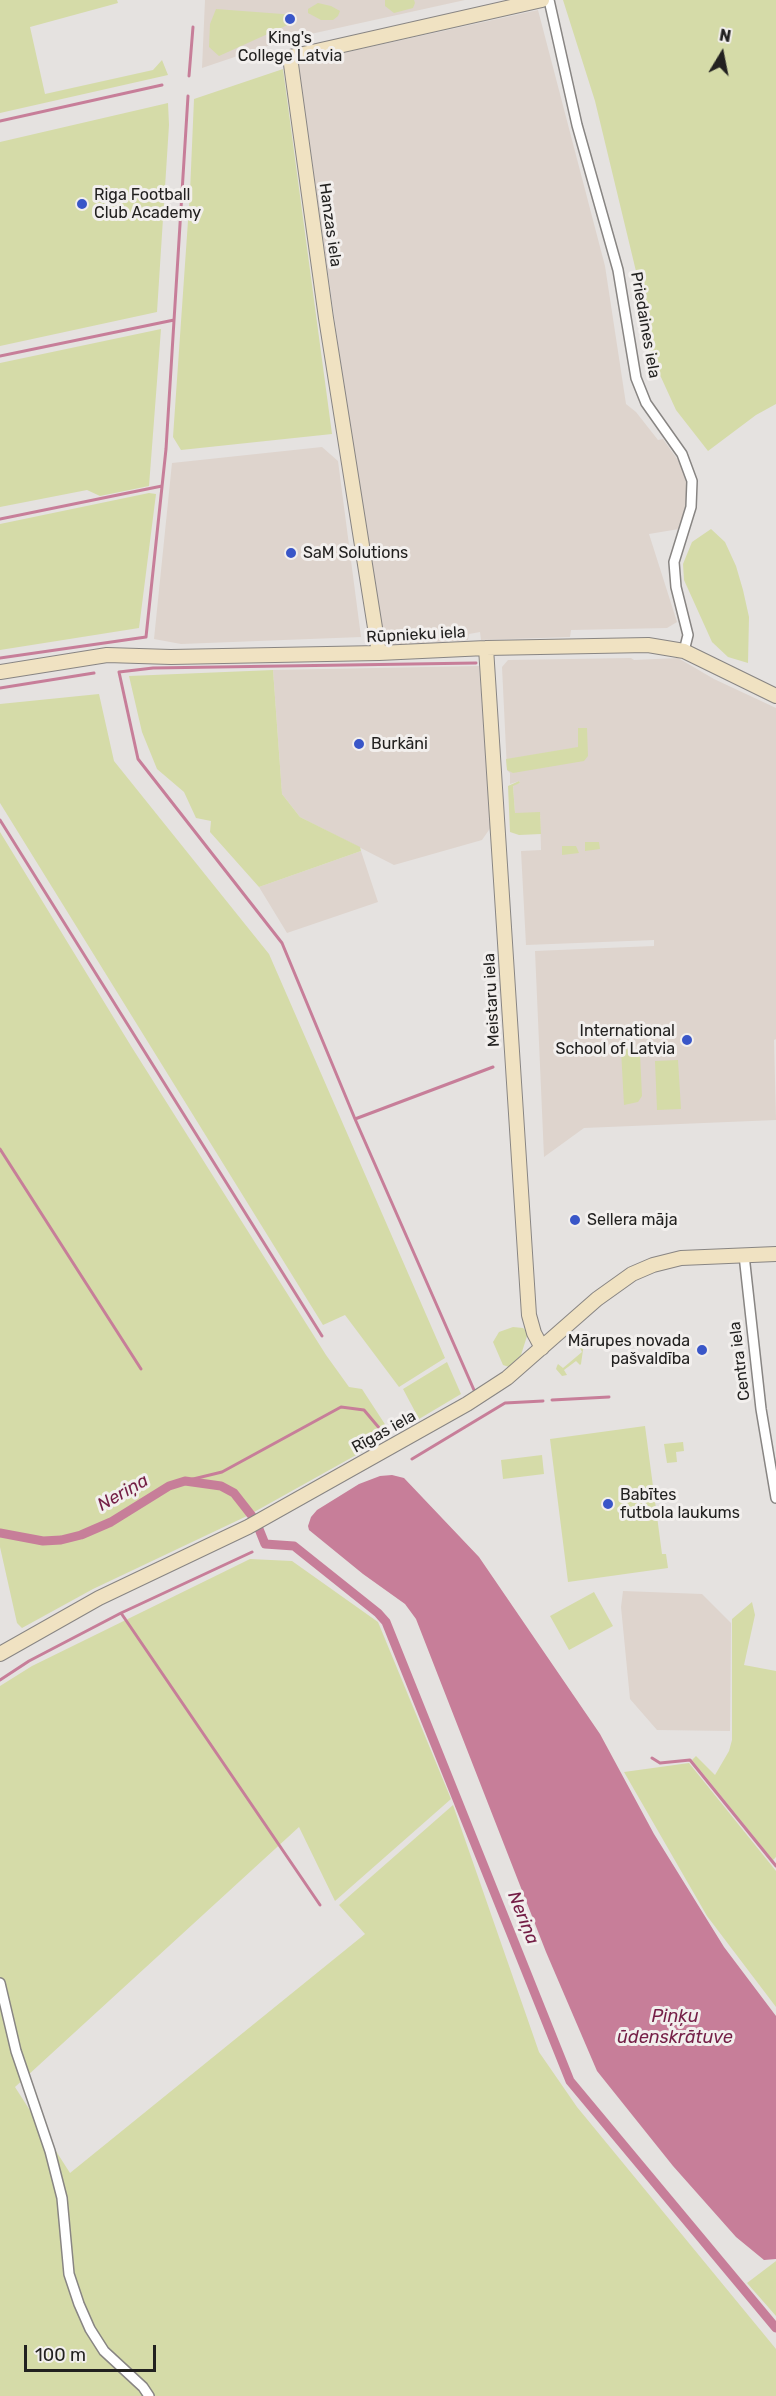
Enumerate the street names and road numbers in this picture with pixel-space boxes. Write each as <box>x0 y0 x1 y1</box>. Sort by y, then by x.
street label: Hanzas iela <box>315 182 345 268</box>
street label: Priedaines iela <box>626 270 664 380</box>
street label: Rūpnieku iela <box>366 623 466 647</box>
street label: Meistaru iela <box>480 953 504 1047</box>
street label: Centra iela <box>726 1320 754 1402</box>
street label: Rīgas iela <box>349 1407 419 1457</box>

